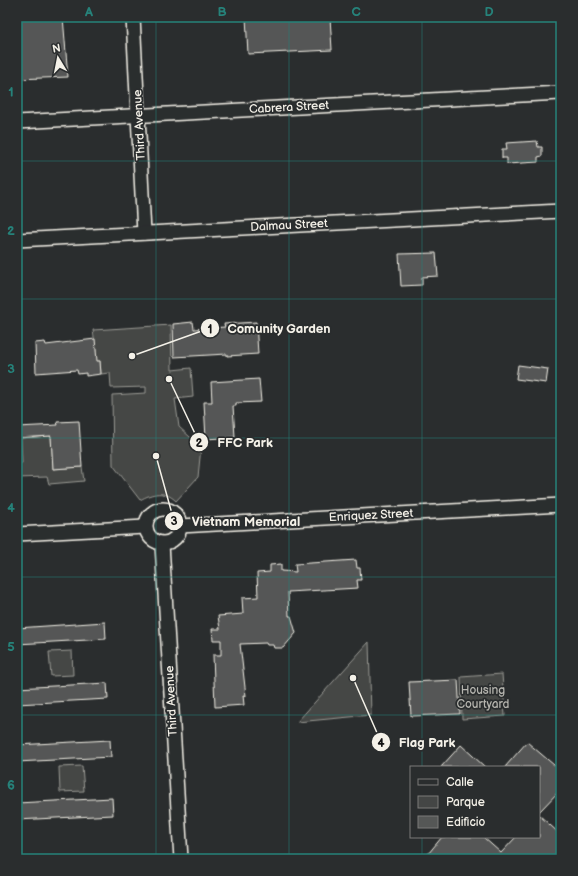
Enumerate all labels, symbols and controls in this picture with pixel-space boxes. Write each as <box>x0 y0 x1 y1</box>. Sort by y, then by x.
text: A <box>84 4 93 20</box>
text: B <box>217 4 227 20</box>
text: C <box>351 4 361 20</box>
text: D <box>484 4 494 20</box>
north arrow <box>38 38 78 78</box>
text: N <box>51 42 62 56</box>
text: 1 <box>8 84 14 100</box>
street label: Third Avenue <box>130 89 149 161</box>
street label: Cabrera Street <box>249 98 330 117</box>
street label: Dalmau Street <box>250 216 328 235</box>
text: 2 <box>7 223 15 239</box>
callout: Comunity Garden <box>200 316 339 341</box>
text: Comunity Garden <box>227 321 331 337</box>
text: 1 <box>207 322 213 337</box>
text: 3 <box>7 361 15 377</box>
callout: FFC Park <box>189 430 281 455</box>
text: FFC Park <box>217 435 273 451</box>
text: 2 <box>195 436 203 451</box>
text: 4 <box>7 500 15 516</box>
street label: Enriquez Street <box>329 506 414 525</box>
callout: Vietnam Memorial <box>164 509 308 534</box>
text: 3 <box>170 514 178 529</box>
text: Vietnam Memorial <box>192 514 300 530</box>
text: 5 <box>7 639 15 655</box>
street label: Third Avenue <box>162 665 181 737</box>
park label: Housing Courtyard <box>457 683 510 712</box>
callout: Flag Park <box>371 730 463 755</box>
text: Flag Park <box>399 735 455 751</box>
text: 4 <box>377 736 385 751</box>
legend <box>410 766 540 838</box>
text: Calle <box>446 775 474 790</box>
text: 6 <box>7 777 15 793</box>
text: Parque <box>446 795 485 810</box>
text: Edificio <box>446 815 486 830</box>

